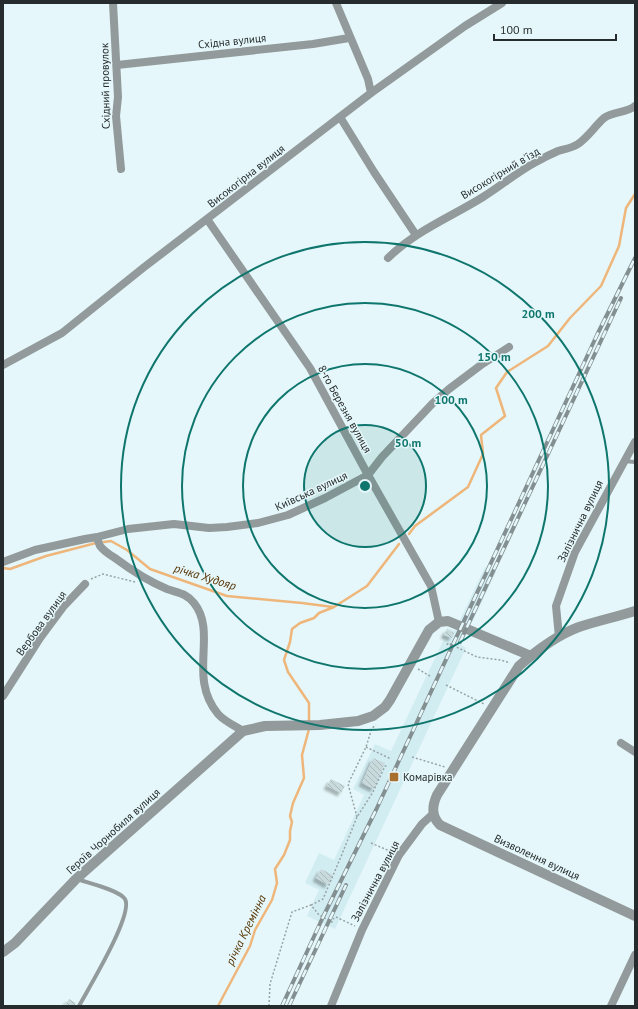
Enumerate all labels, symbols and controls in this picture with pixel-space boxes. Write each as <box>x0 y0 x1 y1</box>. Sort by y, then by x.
scale bar <box>494 16 616 42</box>
text: 100 m <box>500 22 533 37</box>
street label: Східна вулиця <box>197 30 267 52</box>
street label: Східний провулок <box>97 42 113 129</box>
street label: Високогірна вулиця <box>204 141 288 211</box>
street label: Високогірний в'їзд <box>458 144 542 202</box>
text: 200 m <box>521 306 555 321</box>
text: 150 m <box>477 349 511 364</box>
street label: 8-го Березня вулиця <box>315 363 375 455</box>
text: 100 m <box>434 392 468 407</box>
text: 50 m <box>395 435 421 450</box>
street label: Київська вулиця <box>273 468 349 514</box>
street label: Залізнична вулиця <box>554 478 606 564</box>
centre of rings <box>358 479 372 493</box>
water label: річка Худояр <box>171 560 238 593</box>
street label: Вербова вулиця <box>13 588 69 658</box>
place label: Комарівка <box>403 770 453 784</box>
marker: Комарівка <box>388 771 400 783</box>
street label: Героїв Чорнобиля вулиця <box>63 785 163 877</box>
street label: Визволення вулиця <box>492 831 582 883</box>
street label: Залізнична вулиця <box>348 838 402 924</box>
water label: річка Кремінна <box>222 892 269 968</box>

